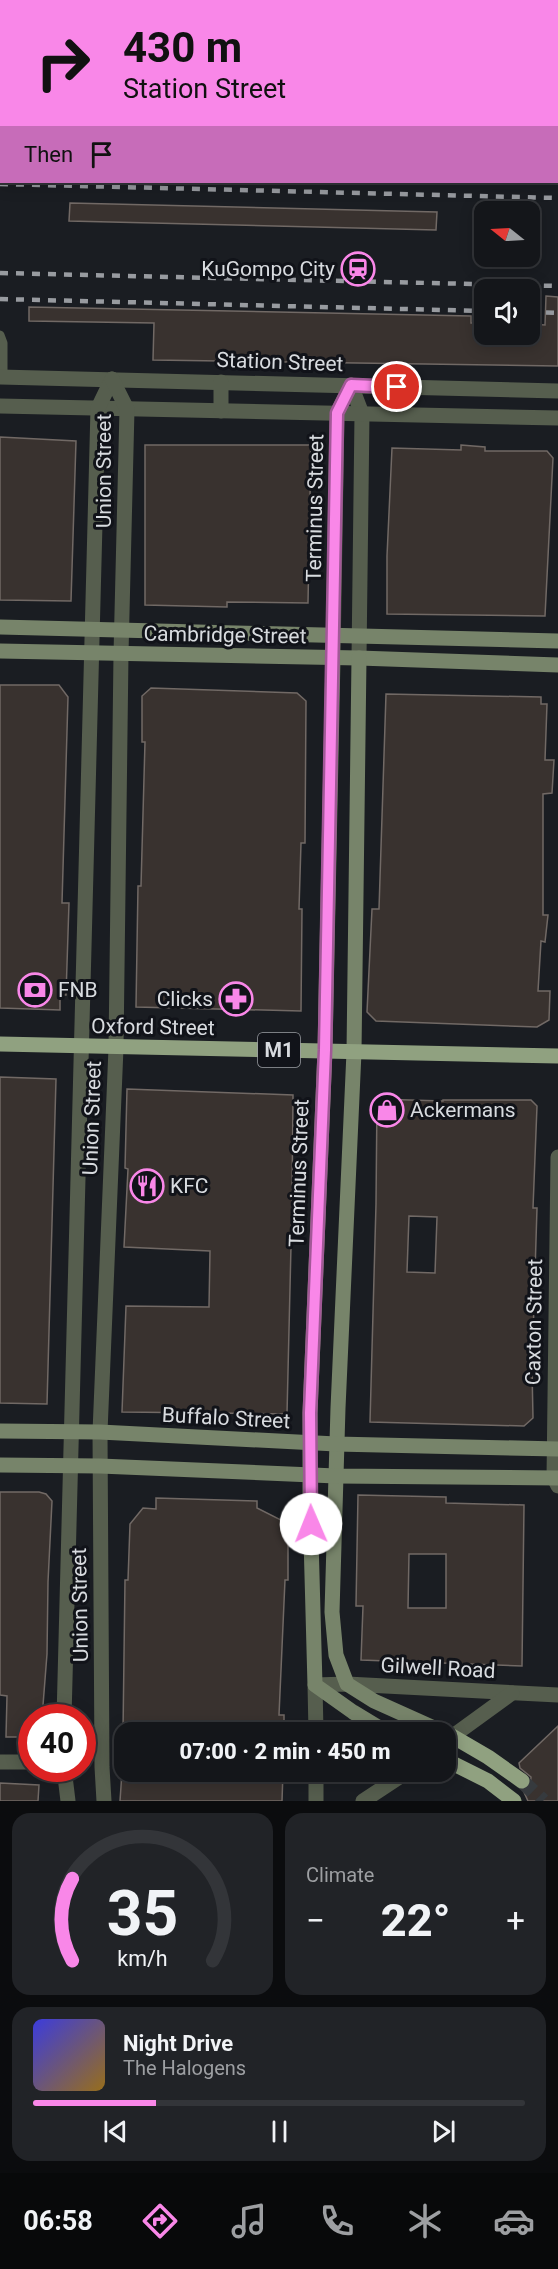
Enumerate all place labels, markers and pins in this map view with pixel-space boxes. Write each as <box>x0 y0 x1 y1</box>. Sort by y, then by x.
station icon: KuGompo City <box>340 251 376 287</box>
place label: KuGompo City <box>201 257 335 281</box>
pin <box>371 361 422 412</box>
bank icon: FNB <box>17 972 53 1008</box>
place label: FNB <box>58 978 98 1002</box>
pharmacy icon: Clicks <box>218 981 254 1017</box>
place label: Clicks <box>157 987 213 1011</box>
shop icon: Ackermans <box>369 1092 405 1128</box>
place label: Ackermans <box>410 1098 516 1122</box>
restaurant icon: KFC <box>129 1168 165 1204</box>
place label: KFC <box>170 1174 208 1198</box>

